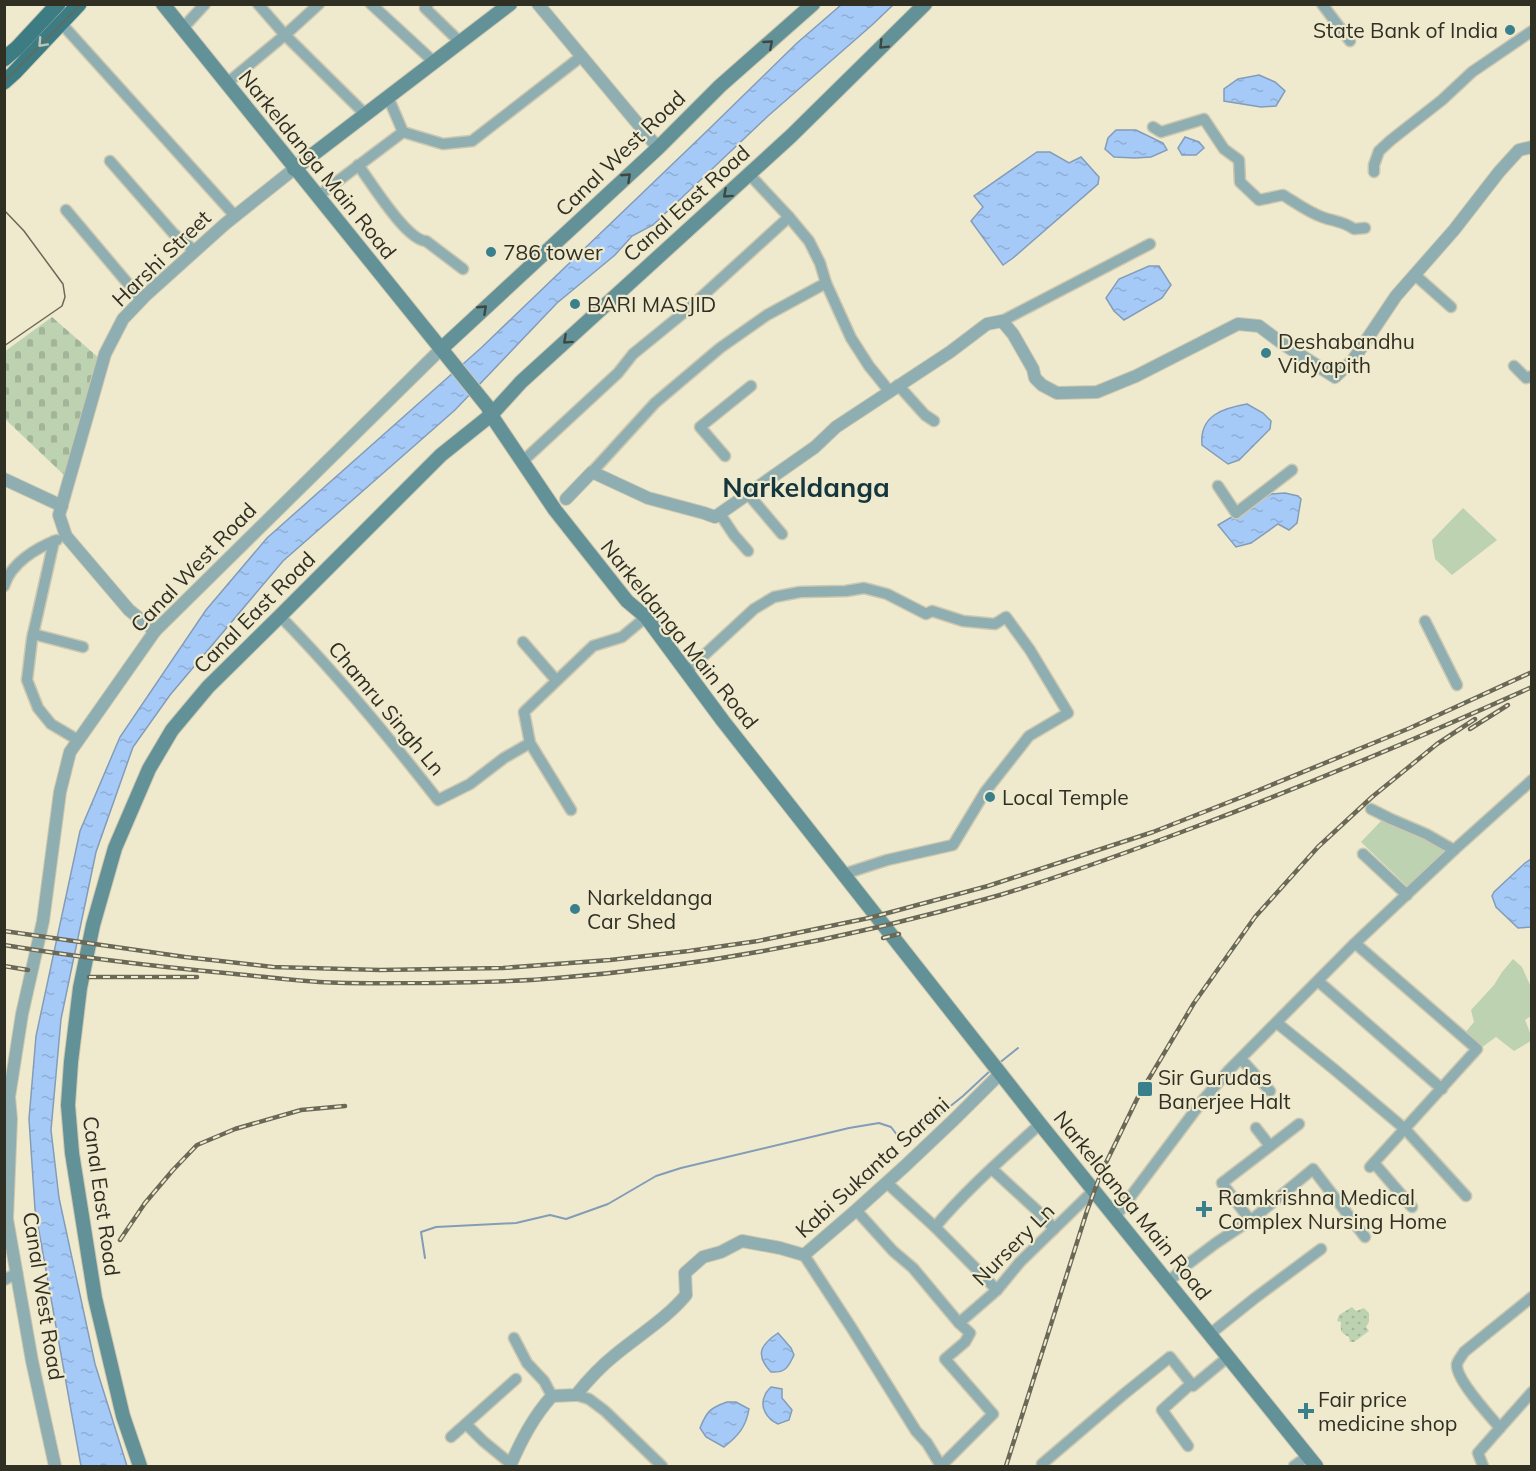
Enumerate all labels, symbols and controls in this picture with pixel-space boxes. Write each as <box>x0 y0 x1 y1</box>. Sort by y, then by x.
place label: State Bank of India <box>1313 17 1498 43</box>
marker: State Bank of India <box>1503 23 1517 37</box>
one-way arrow <box>38 37 49 47</box>
one-way arrow <box>879 38 890 49</box>
one-way arrow <box>762 40 773 51</box>
street label: Narkeldanga Main Road <box>234 64 402 264</box>
street label: Canal West Road <box>550 85 690 221</box>
street label: Canal East Road <box>617 139 755 267</box>
one-way arrow <box>620 173 630 184</box>
one-way arrow <box>723 187 733 198</box>
street label: Harshi Street <box>106 204 216 312</box>
place label: 786 tower <box>503 239 603 265</box>
marker: 786 tower <box>484 245 498 259</box>
place label: BARI MASJID <box>587 291 716 317</box>
marker: BARI MASJID <box>568 297 582 311</box>
one-way arrow <box>476 306 487 317</box>
place label: Deshabandhu Vidyapith <box>1278 328 1415 378</box>
one-way arrow <box>563 333 574 344</box>
marker: Deshabandhu Vidyapith <box>1259 346 1273 360</box>
district label: Narkeldanga <box>722 470 890 504</box>
street label: Canal West Road <box>125 497 261 637</box>
street label: Narkeldanga Main Road <box>596 534 764 734</box>
street label: Canal East Road <box>188 546 320 678</box>
street label: Chamru Singh Ln <box>323 635 451 781</box>
place label: Local Temple <box>1002 784 1129 810</box>
marker: Local Temple <box>983 790 997 804</box>
place label: Narkeldanga Car Shed <box>587 884 713 934</box>
marker: Narkeldanga Car Shed <box>568 902 582 916</box>
place label: Sir Gurudas Banerjee Halt <box>1158 1064 1291 1114</box>
marker: Sir Gurudas Banerjee Halt <box>1136 1080 1154 1098</box>
street label: Kabi Sukanta Sarani <box>790 1091 954 1243</box>
street label: Narkeldanga Main Road <box>1049 1105 1217 1305</box>
street label: Canal East Road <box>78 1114 126 1278</box>
place label: Ramkrishna Medical Complex Nursing Home <box>1218 1184 1447 1234</box>
street label: Nursery Ln <box>966 1197 1060 1291</box>
marker: Ramkrishna Medical Complex Nursing Home <box>1195 1200 1213 1218</box>
street label: Canal West Road <box>18 1210 70 1382</box>
place label: Fair price medicine shop <box>1318 1386 1457 1436</box>
marker: Fair price medicine shop <box>1299 1404 1313 1418</box>

